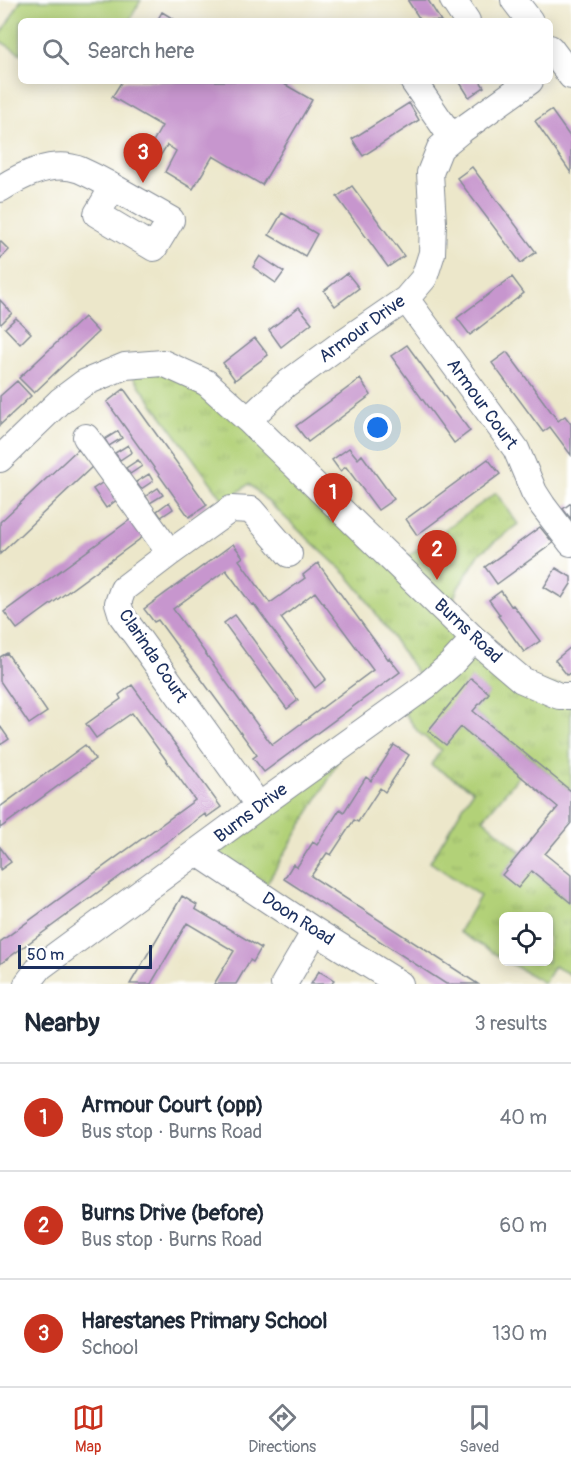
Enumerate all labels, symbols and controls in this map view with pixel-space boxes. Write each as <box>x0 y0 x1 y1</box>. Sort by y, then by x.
search box <box>18 18 553 84</box>
icon: search <box>39 35 72 68</box>
text: Search here <box>87 37 194 65</box>
pin: 3 <box>124 134 162 183</box>
street label: Armour Drive <box>314 290 410 368</box>
street label: Armour Court <box>441 354 523 455</box>
your location <box>363 413 392 442</box>
pin: 1 <box>314 474 352 523</box>
pin: 2 <box>418 530 456 580</box>
street label: Burns Road <box>429 594 507 668</box>
street label: Clarinda Court <box>113 605 193 708</box>
street label: Burns Drive <box>210 778 292 848</box>
street label: Doon Road <box>257 887 339 951</box>
map controls <box>499 912 553 966</box>
button: locate <box>499 912 553 966</box>
scale bar <box>18 942 152 970</box>
text: 50 m <box>27 945 64 965</box>
text: Nearby <box>24 1007 100 1039</box>
text: 3 results <box>475 1011 547 1036</box>
text: Armour Court (opp) <box>81 1091 264 1119</box>
text: 1 <box>40 1105 47 1130</box>
text: 40 m <box>500 1105 547 1130</box>
text: Bus stop · Burns Road <box>81 1119 262 1144</box>
text: Burns Drive (before) <box>81 1199 265 1227</box>
text: 2 <box>38 1213 49 1238</box>
text: 60 m <box>500 1213 547 1238</box>
text: Bus stop · Burns Road <box>81 1227 262 1252</box>
text: Harestanes Primary School <box>81 1307 328 1335</box>
text: 3 <box>38 1321 49 1346</box>
text: 130 m <box>492 1321 547 1346</box>
text: School <box>81 1335 138 1360</box>
tab: Map <box>72 1401 105 1457</box>
tab: Directions <box>248 1401 316 1457</box>
tab: Saved <box>460 1401 499 1457</box>

